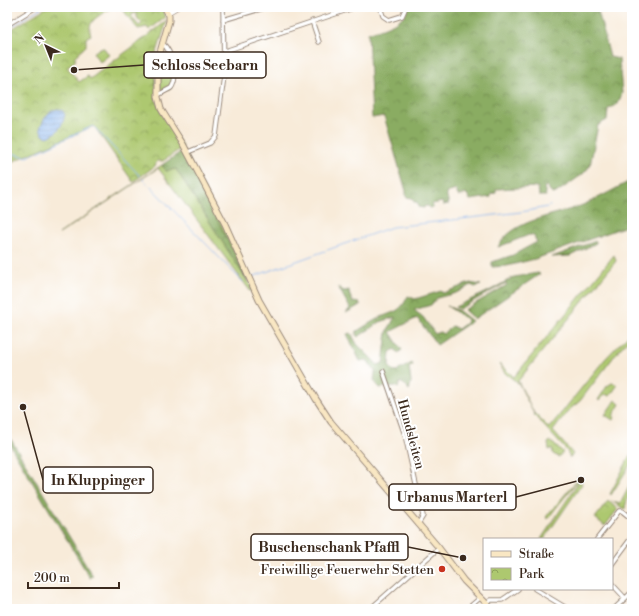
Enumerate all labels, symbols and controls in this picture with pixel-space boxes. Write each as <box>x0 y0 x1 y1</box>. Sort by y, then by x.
north arrow <box>26 26 66 66</box>
text: N <box>32 31 48 48</box>
callout: Schloss Seebarn <box>144 52 266 78</box>
text: Schloss Seebarn <box>152 57 258 75</box>
street label: Hundsleiten <box>394 397 428 471</box>
callout: In Kluppinger <box>43 467 153 493</box>
text: In Kluppinger <box>51 472 145 490</box>
callout: Urbanus Marterl <box>389 484 516 510</box>
text: Urbanus Marterl <box>397 489 508 507</box>
callout: Buschenschank Pfaffl <box>251 534 408 560</box>
legend <box>483 538 613 590</box>
text: Buschenschank Pfaffl <box>258 539 400 557</box>
text: Straße <box>519 547 554 562</box>
place label: Freiwillige Feuerwehr Stetten <box>260 562 434 578</box>
scale bar <box>28 564 119 590</box>
marker: Freiwillige Feuerwehr Stetten <box>437 564 447 574</box>
text: Park <box>519 567 545 582</box>
text: 200 m <box>34 571 70 586</box>

